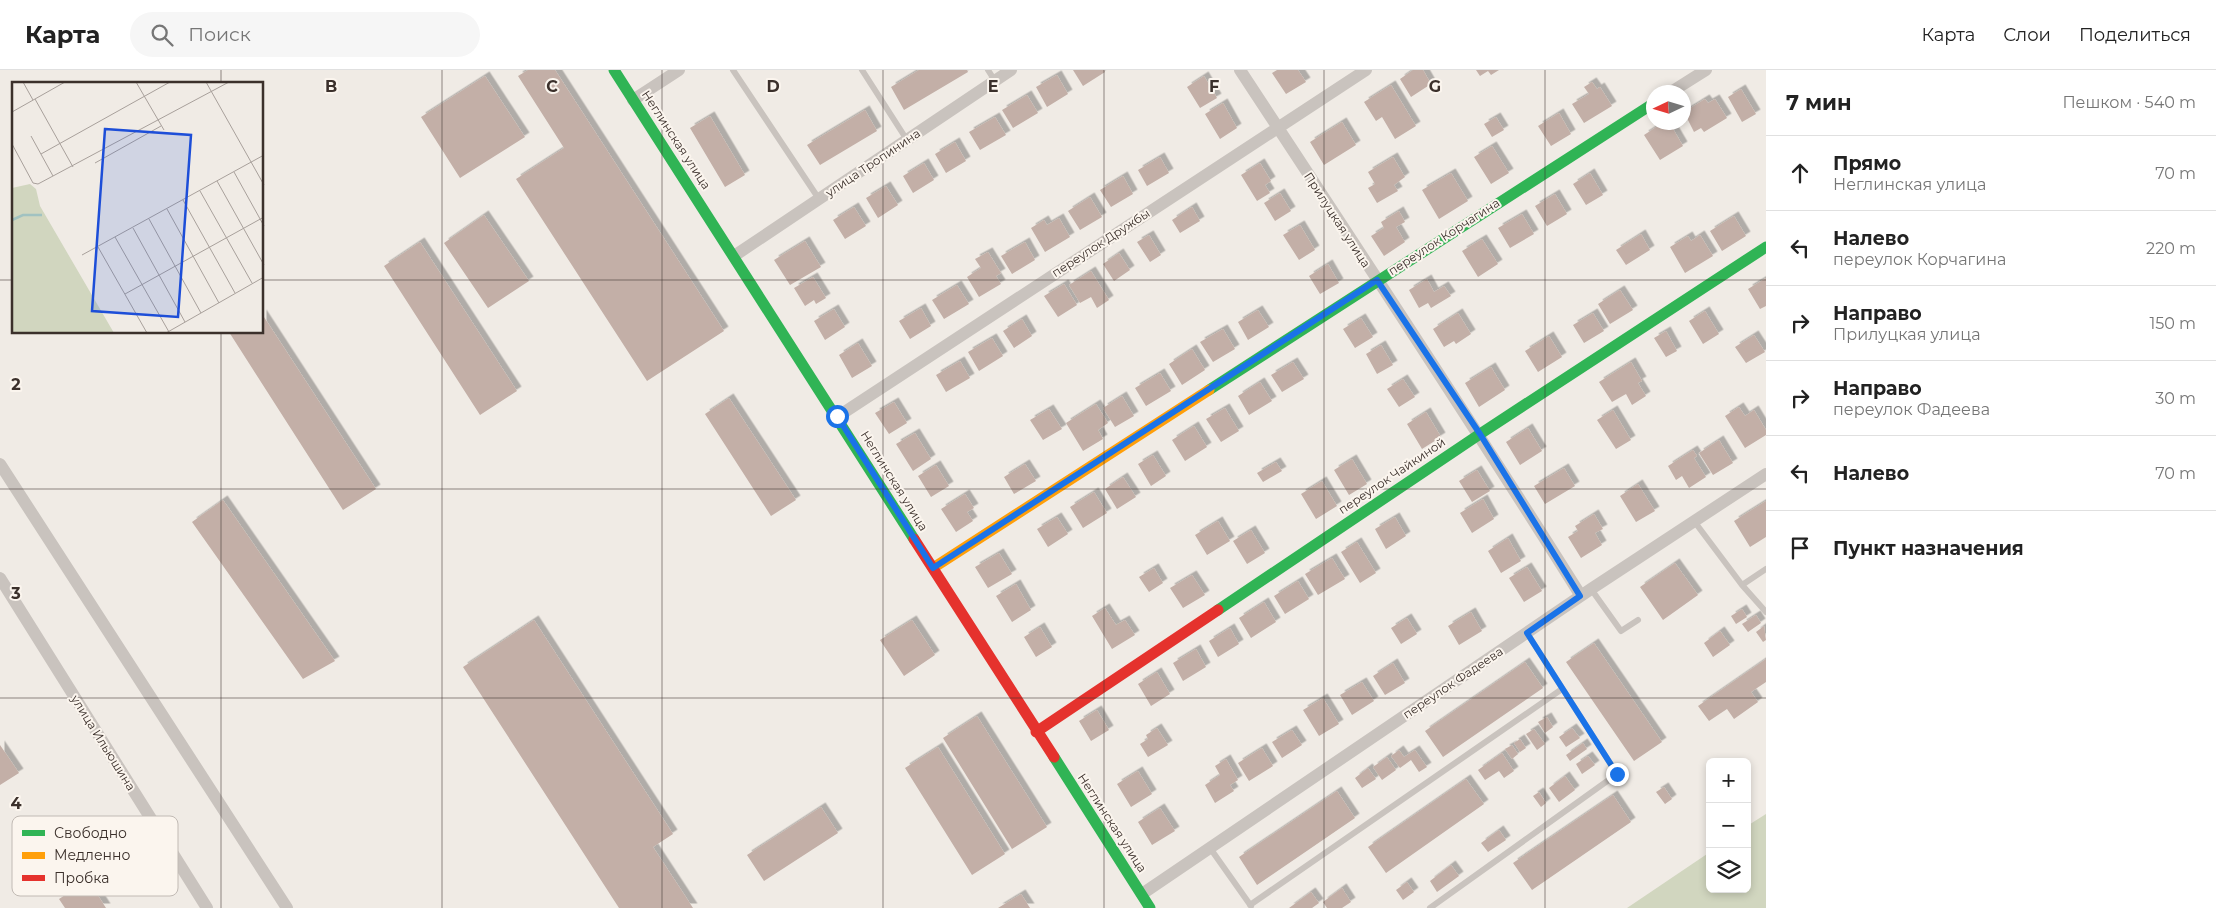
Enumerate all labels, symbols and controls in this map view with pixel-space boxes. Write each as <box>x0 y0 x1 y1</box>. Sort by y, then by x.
search box <box>130 12 480 57</box>
text: Карта <box>25 20 100 49</box>
icon: search <box>148 21 176 49</box>
text: Поиск <box>188 23 251 46</box>
text: Карта <box>1921 24 1975 46</box>
text: Слои <box>2003 24 2051 46</box>
text: Поделиться <box>2079 24 2191 46</box>
text: B <box>325 77 337 96</box>
text: C <box>546 77 558 96</box>
text: D <box>766 77 780 96</box>
text: E <box>988 77 998 96</box>
text: F <box>1209 77 1219 96</box>
text: G <box>1429 77 1441 96</box>
inset map <box>12 82 264 334</box>
north arrow <box>1646 85 1691 130</box>
street label: Неглинская улица <box>639 87 714 192</box>
text: 7 мин <box>1786 90 1852 115</box>
text: Пешком · 540 m <box>2062 93 2196 112</box>
street label: улица Тропинина <box>822 125 923 200</box>
text: Прямо <box>1833 152 1901 175</box>
icon: ahead <box>1786 159 1814 187</box>
text: 70 m <box>2155 164 2196 183</box>
street label: Прилуцкая улица <box>1301 169 1374 270</box>
text: Неглинская улица <box>1833 175 1986 194</box>
street label: переулок Корчагина <box>1385 195 1502 278</box>
street label: переулок Дружбы <box>1049 205 1153 280</box>
text: Налево <box>1833 227 1909 250</box>
icon: left <box>1786 234 1814 262</box>
text: 220 m <box>2146 239 2196 258</box>
text: переулок Корчагина <box>1833 250 2006 269</box>
text: Направо <box>1833 302 1922 325</box>
icon: right <box>1786 309 1814 337</box>
text: 150 m <box>2149 314 2196 333</box>
text: Прилуцкая улица <box>1833 325 1980 344</box>
text: 2 <box>11 375 21 394</box>
text: Направо <box>1833 377 1922 400</box>
icon: right <box>1786 384 1814 412</box>
text: 30 m <box>2155 389 2196 408</box>
text: переулок Фадеева <box>1833 400 1990 419</box>
route start <box>826 405 849 428</box>
street label: Неглинская улица <box>858 428 931 533</box>
street label: переулок Чайкиной <box>1335 434 1448 517</box>
icon: left <box>1786 459 1814 487</box>
text: Налево <box>1833 462 1909 485</box>
text: 70 m <box>2155 464 2196 483</box>
icon: arrive <box>1786 534 1814 562</box>
text: Пункт назначения <box>1833 537 2024 560</box>
text: 3 <box>10 584 21 603</box>
street label: переулок Фадеева <box>1400 643 1506 722</box>
street label: улица Ильюшина <box>67 691 139 793</box>
map controls <box>1706 758 1751 893</box>
button: + <box>1706 758 1751 803</box>
route end <box>1606 763 1629 786</box>
street label: Неглинская улица <box>1075 770 1150 875</box>
text: 4 <box>10 794 22 813</box>
button: − <box>1706 803 1751 848</box>
legend <box>12 816 178 896</box>
text: Свободно <box>54 824 127 842</box>
text: Медленно <box>54 846 130 864</box>
button: layers <box>1706 848 1751 893</box>
text: Пробка <box>54 869 109 887</box>

